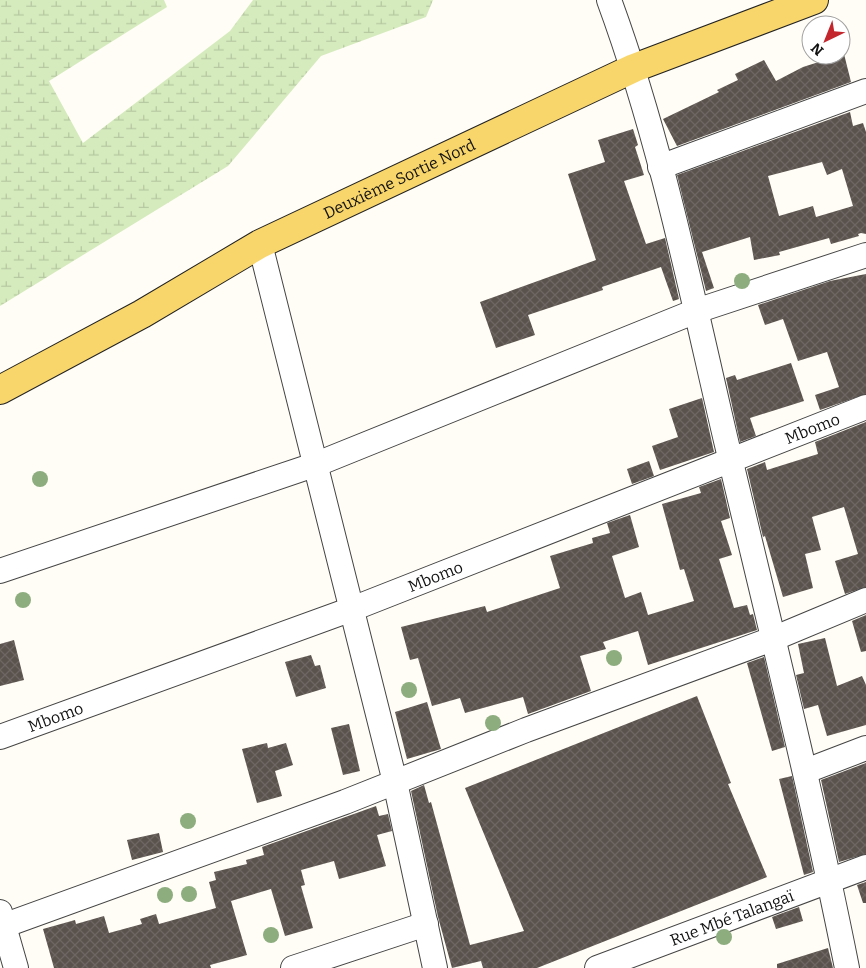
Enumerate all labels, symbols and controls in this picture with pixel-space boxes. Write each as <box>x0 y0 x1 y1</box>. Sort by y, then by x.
north arrow <box>801 15 851 65</box>
text: N <box>808 39 827 59</box>
street label: Deuxième Sortie Nord <box>320 135 478 222</box>
street label: Mbomo <box>782 409 842 447</box>
street label: Mbomo <box>405 557 465 596</box>
street label: Mbomo <box>25 698 86 736</box>
street label: Rue Mbé Talangaï <box>667 885 796 949</box>

